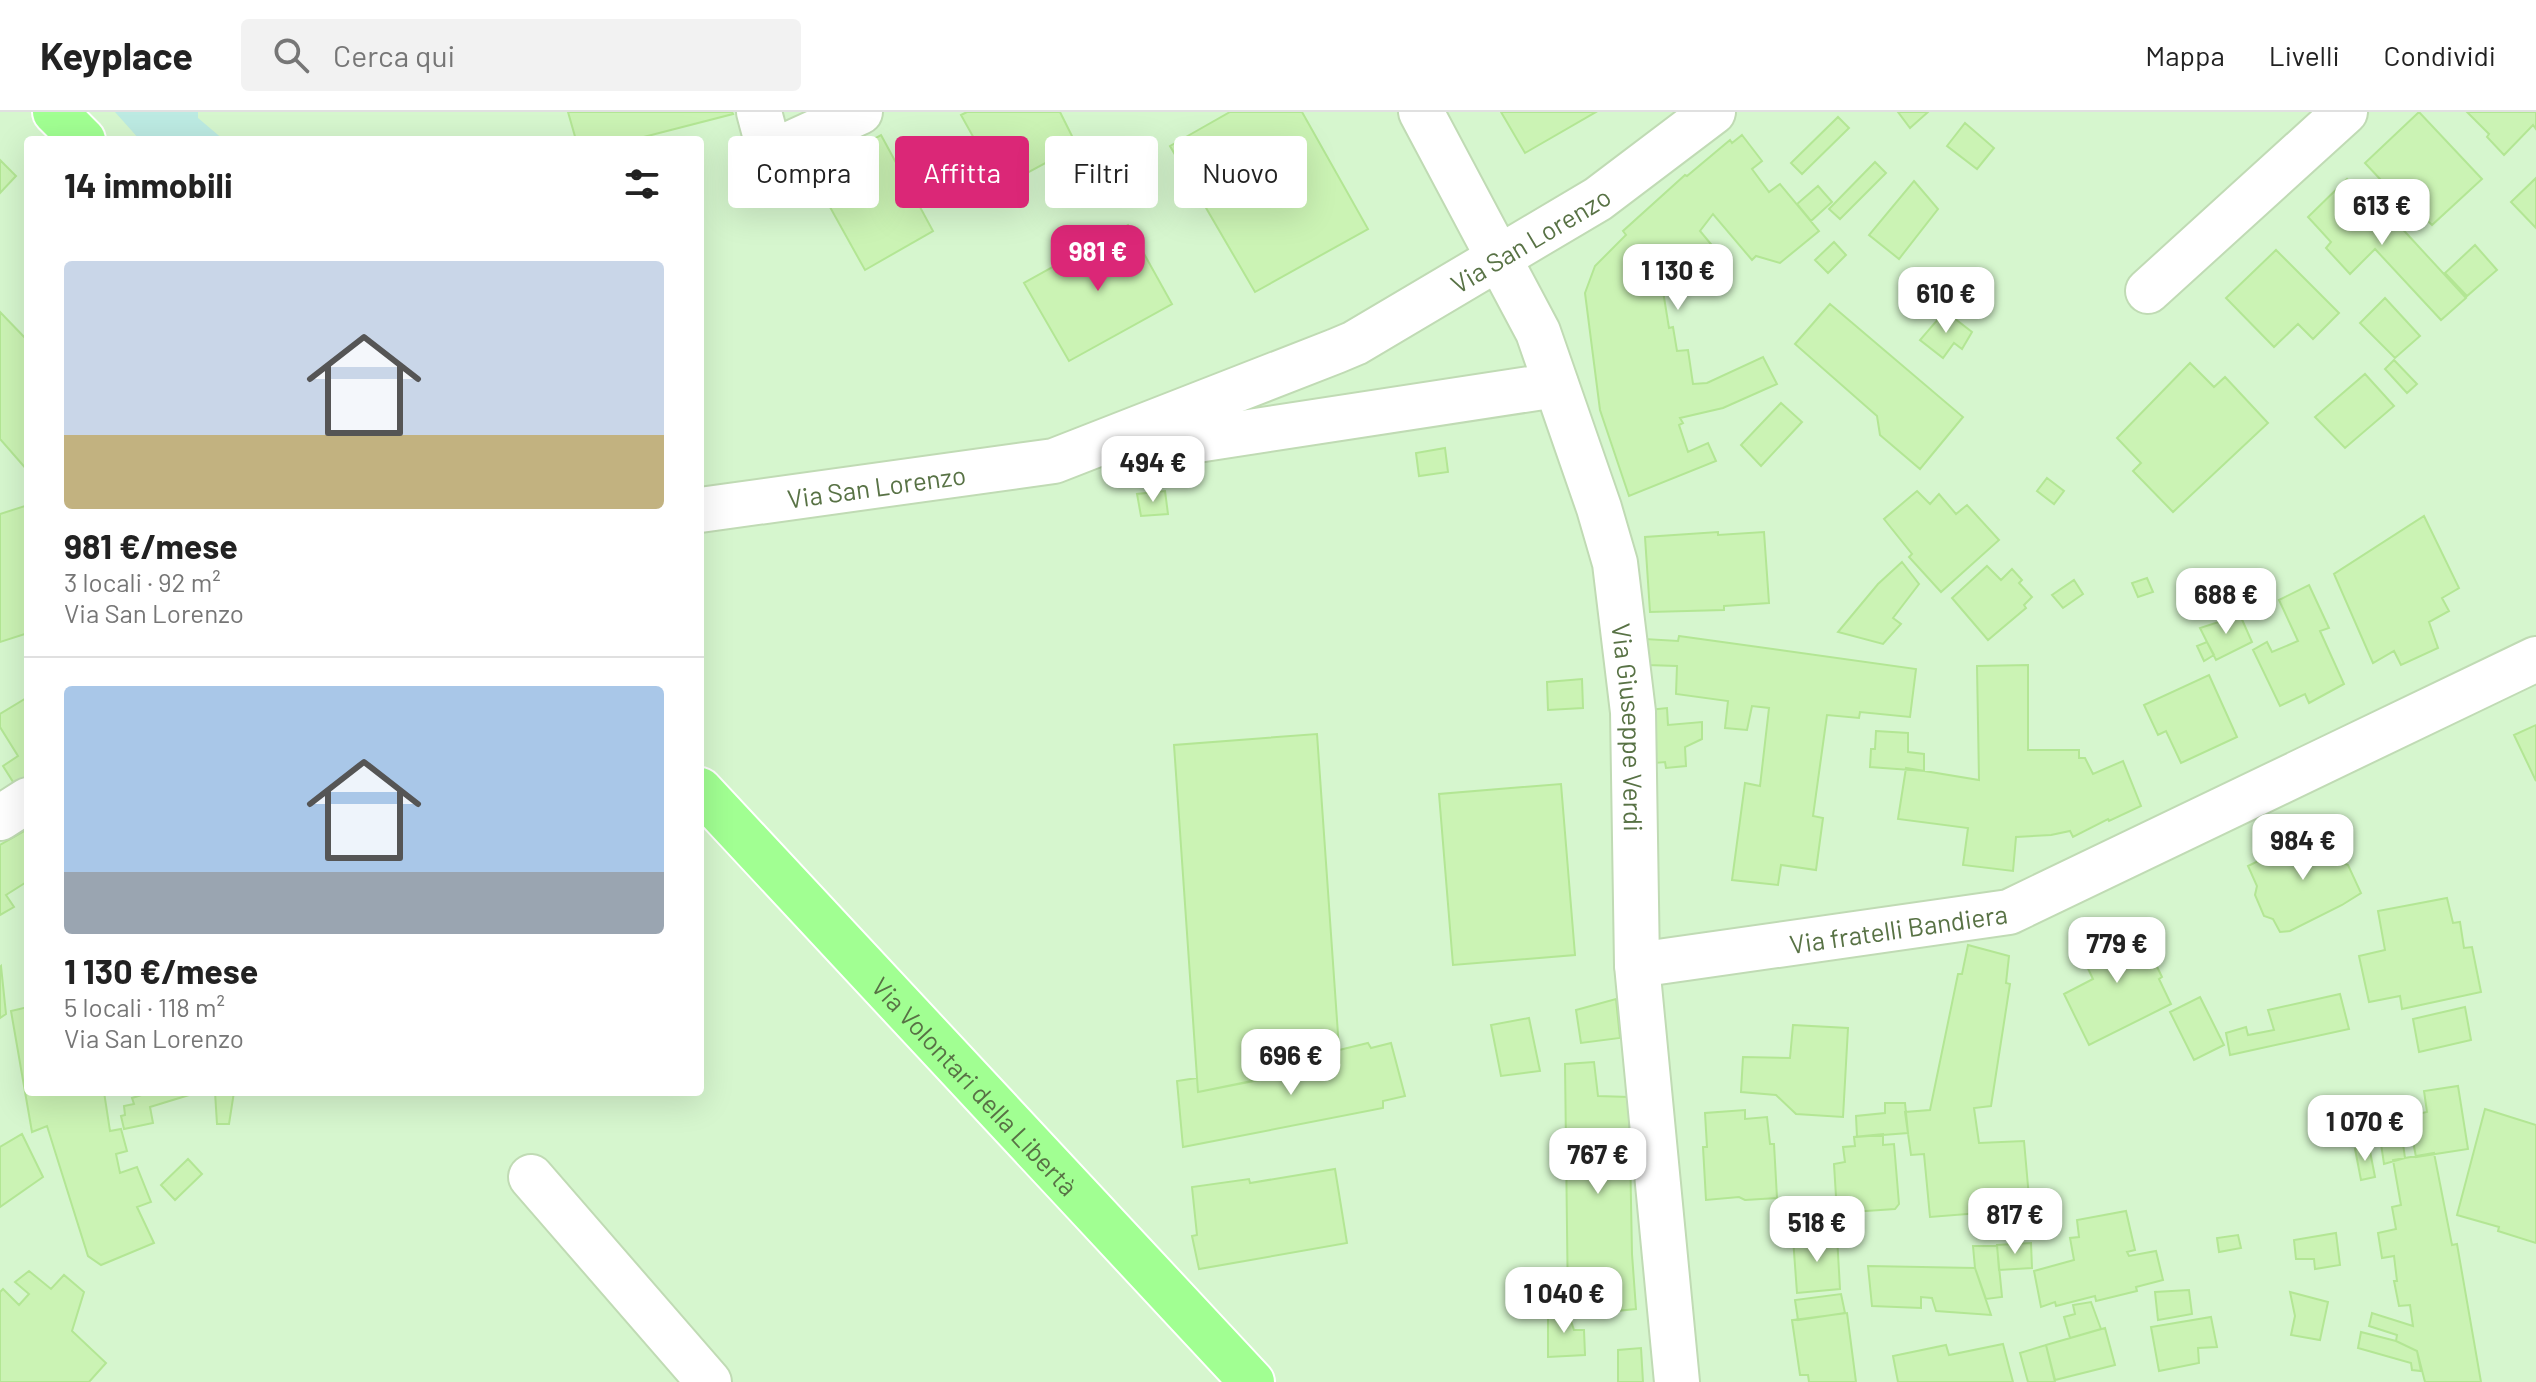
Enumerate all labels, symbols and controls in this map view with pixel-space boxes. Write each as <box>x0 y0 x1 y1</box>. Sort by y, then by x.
search box <box>241 19 801 91</box>
text: Keyplace <box>40 32 193 78</box>
icon: search <box>269 33 313 77</box>
text: Cerca qui <box>333 37 455 73</box>
text: Mappa <box>2145 38 2225 72</box>
text: Livelli <box>2269 38 2340 72</box>
text: Condividi <box>2384 38 2496 72</box>
chip: Compra <box>728 136 879 208</box>
chip: Affitta <box>895 136 1029 208</box>
chip: Filtri <box>1045 136 1158 208</box>
chip: Nuovo <box>1174 136 1307 208</box>
icon: filters <box>620 162 664 206</box>
text: 14 immobili <box>64 164 233 205</box>
pin: 613 € <box>2326 179 2438 247</box>
street label: Via San Lorenzo <box>1445 180 1616 299</box>
text: 613 € <box>2353 189 2411 220</box>
pin: 981 € <box>1042 225 1154 293</box>
text: 981 € <box>1069 235 1127 266</box>
pin: 1 130 € <box>1604 244 1752 312</box>
text: 1 130 € <box>1641 254 1715 285</box>
pin: 610 € <box>1890 267 2002 335</box>
text: 610 € <box>1916 277 1976 308</box>
icon: home <box>292 313 436 457</box>
pin: 494 € <box>1097 436 1209 504</box>
text: 494 € <box>1120 446 1186 477</box>
street label: Via San Lorenzo <box>785 458 968 513</box>
text: 981 €/mese <box>64 525 238 566</box>
text: 3 locali · 92 m² <box>64 566 221 597</box>
pin: 688 € <box>2170 568 2282 636</box>
text: 688 € <box>2194 578 2258 609</box>
text: Via San Lorenzo <box>64 597 244 628</box>
street label: Via Giuseppe Verdi <box>1607 621 1650 832</box>
icon: home <box>292 738 436 882</box>
pin: 984 € <box>2247 814 2359 882</box>
text: 984 € <box>2270 824 2336 855</box>
street label: Via fratelli Bandiera <box>1787 897 2009 959</box>
pin: 779 € <box>2061 917 2173 985</box>
text: 779 € <box>2086 927 2148 958</box>
text: 1 130 €/mese <box>64 950 258 991</box>
street label: Via Volontari della Libertà <box>866 970 1085 1201</box>
text: 5 locali · 118 m² <box>64 991 225 1022</box>
text: Via San Lorenzo <box>64 1022 244 1053</box>
pin: 696 € <box>1235 1029 1347 1097</box>
text: 696 € <box>1259 1039 1323 1070</box>
pin: 1 070 € <box>2291 1095 2439 1163</box>
text: 1 070 € <box>2326 1105 2404 1136</box>
pin: 767 € <box>1542 1128 1654 1196</box>
text: 767 € <box>1567 1138 1629 1169</box>
pin: 817 € <box>1959 1188 2071 1256</box>
pin: 518 € <box>1761 1196 1873 1264</box>
text: 817 € <box>1986 1198 2044 1229</box>
text: 518 € <box>1788 1206 1846 1237</box>
pin: 1 040 € <box>1490 1267 1638 1335</box>
text: 1 040 € <box>1523 1277 1605 1308</box>

